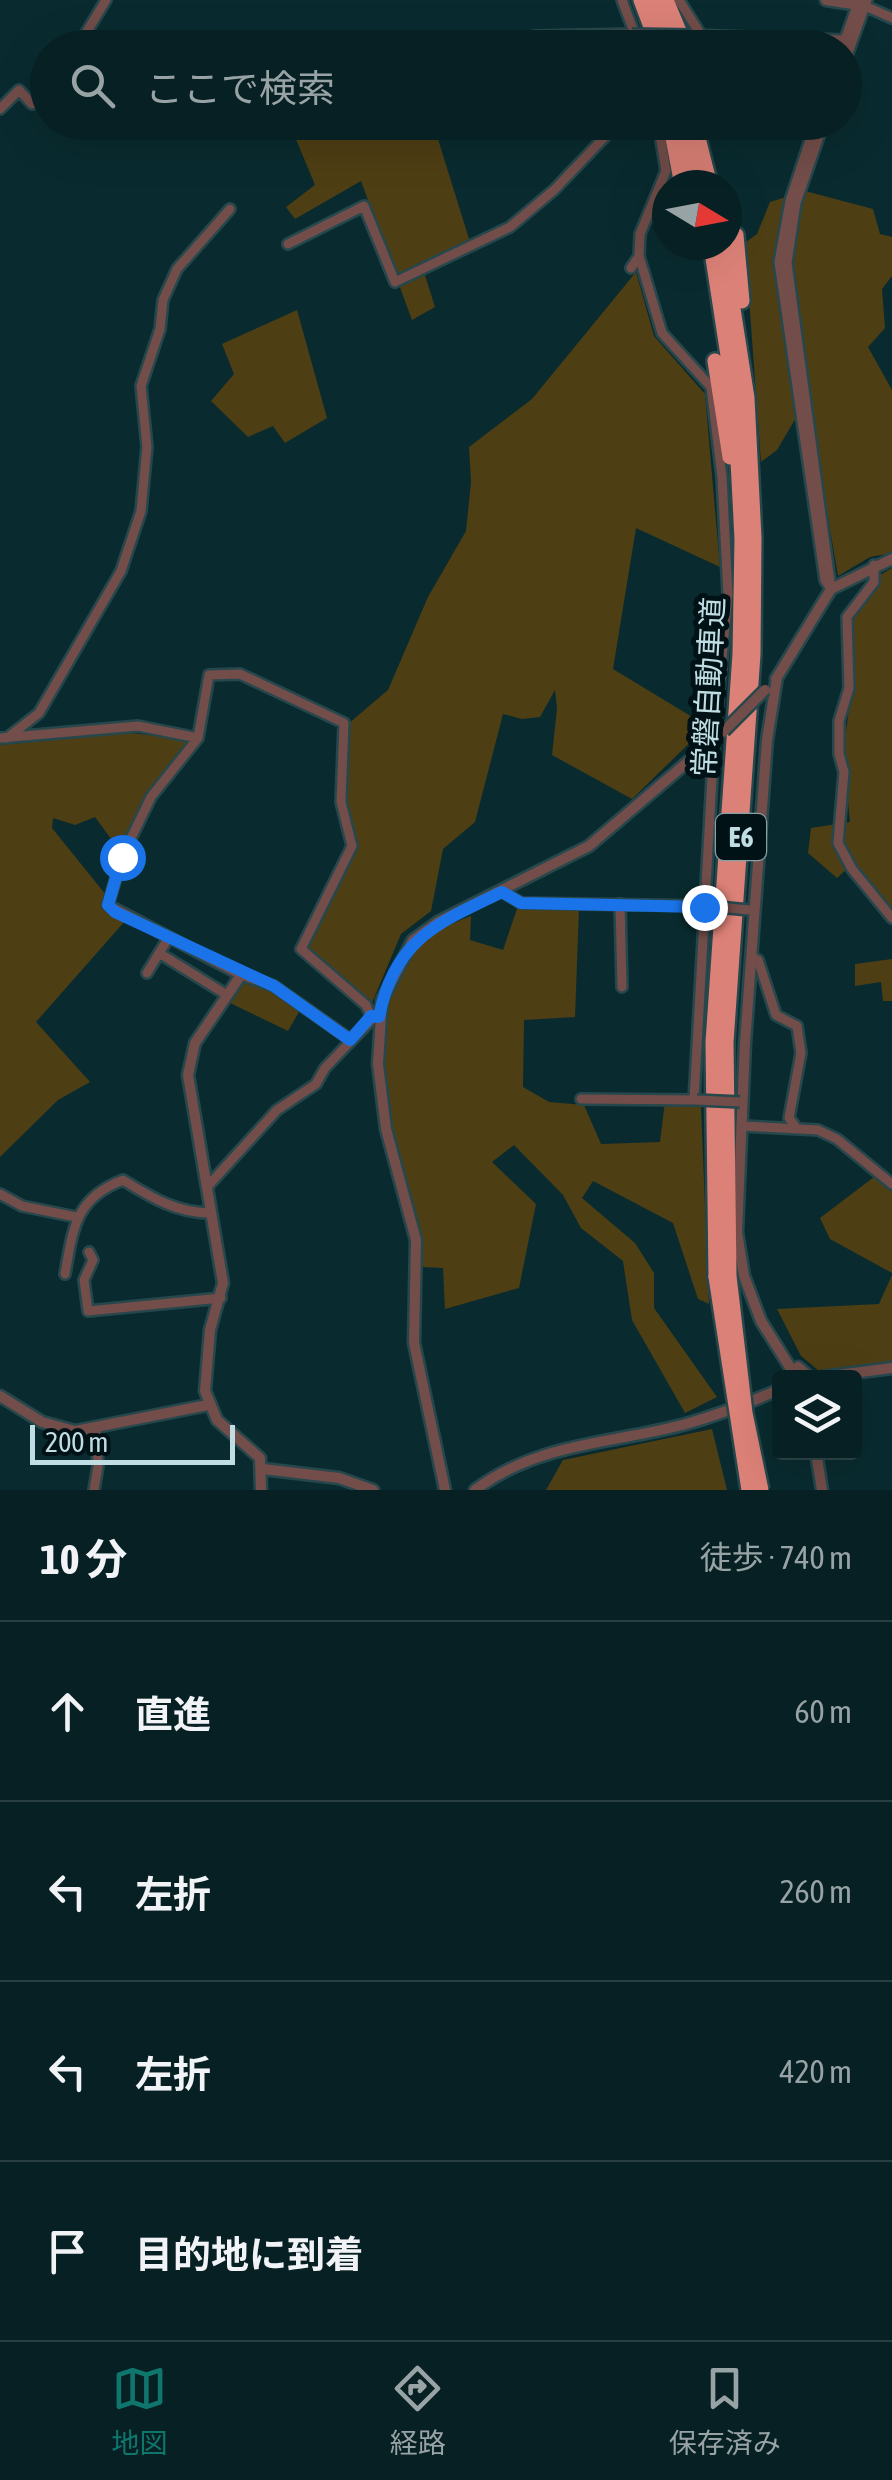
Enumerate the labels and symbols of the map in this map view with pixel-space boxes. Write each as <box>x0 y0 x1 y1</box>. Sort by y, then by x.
north arrow <box>652 170 742 260</box>
street label: 常磐自動車道 <box>686 596 730 778</box>
road number: E6 <box>716 814 766 860</box>
route start <box>100 835 146 881</box>
route end <box>682 885 728 931</box>
scale bar <box>30 1420 235 1464</box>

